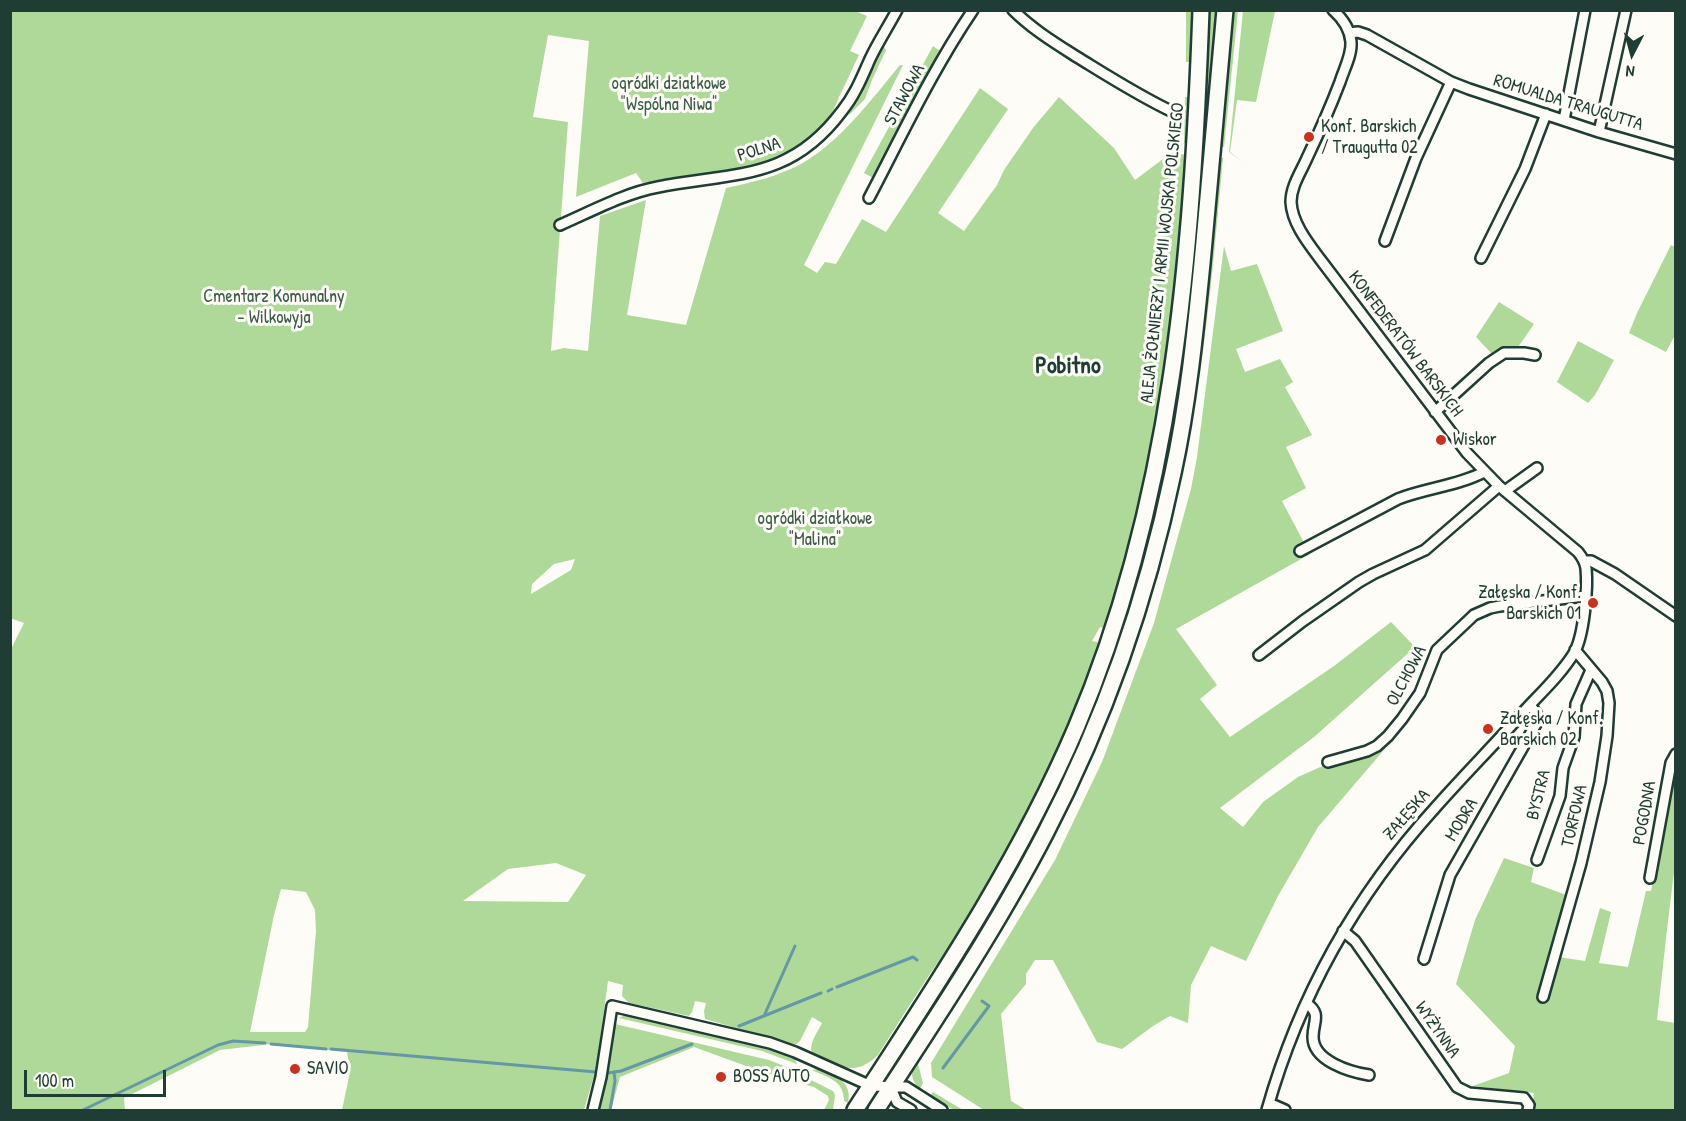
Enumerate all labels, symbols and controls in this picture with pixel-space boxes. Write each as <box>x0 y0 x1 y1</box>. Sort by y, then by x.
north arrow <box>1602 24 1662 84</box>
street label: STAWOWA <box>880 61 930 129</box>
text: N <box>1625 61 1636 83</box>
street label: ROMUALDA TRAUGUTTA <box>1491 70 1645 136</box>
park label: ogródki działkowe "Wspólna Niwa" <box>612 73 726 116</box>
street label: ALEJA ŻOŁNIERZY I ARMII WOJSKA POLSKIEGO <box>1136 102 1190 404</box>
place label: Konf. Barskich / Traugutta 02 <box>1321 116 1418 158</box>
marker: Konf. Barskich / Traugutta 02 <box>1302 130 1316 144</box>
street label: POLNA <box>735 133 783 167</box>
street label: KONFEDERATÓW BARSKICH <box>1343 267 1467 421</box>
park label: Cmentarz Komunalny - Wilkowyja <box>203 286 345 328</box>
district label: Pobitno <box>1035 353 1101 381</box>
place label: Wiskor <box>1453 429 1497 451</box>
marker: Wiskor <box>1434 433 1448 447</box>
park label: ogródki działkowe "Malina" <box>758 508 872 550</box>
place label: Załęska / Konf. Barskich 01 <box>1478 582 1581 624</box>
marker: Załęska / Konf. Barskich 01 <box>1586 596 1600 610</box>
street label: OLCHOWA <box>1382 642 1432 710</box>
place label: Załęska / Konf. Barskich 02 <box>1500 708 1603 750</box>
marker: Załęska / Konf. Barskich 02 <box>1481 722 1495 736</box>
street label: BYSTRA <box>1522 768 1556 822</box>
street label: POGODNA <box>1629 780 1661 846</box>
street label: TORFOWA <box>1557 783 1593 849</box>
street label: ZAŁĘSKA <box>1379 785 1435 845</box>
street label: MODRA <box>1441 795 1483 845</box>
street label: WYŻYNNA <box>1410 998 1464 1062</box>
scale bar <box>27 1058 170 1096</box>
place label: SAVIO <box>307 1058 348 1080</box>
marker: SAVIO <box>288 1062 302 1076</box>
place label: BOSS AUTO <box>733 1066 810 1088</box>
text: 100 m <box>35 1068 74 1093</box>
marker: BOSS AUTO <box>714 1070 728 1084</box>

